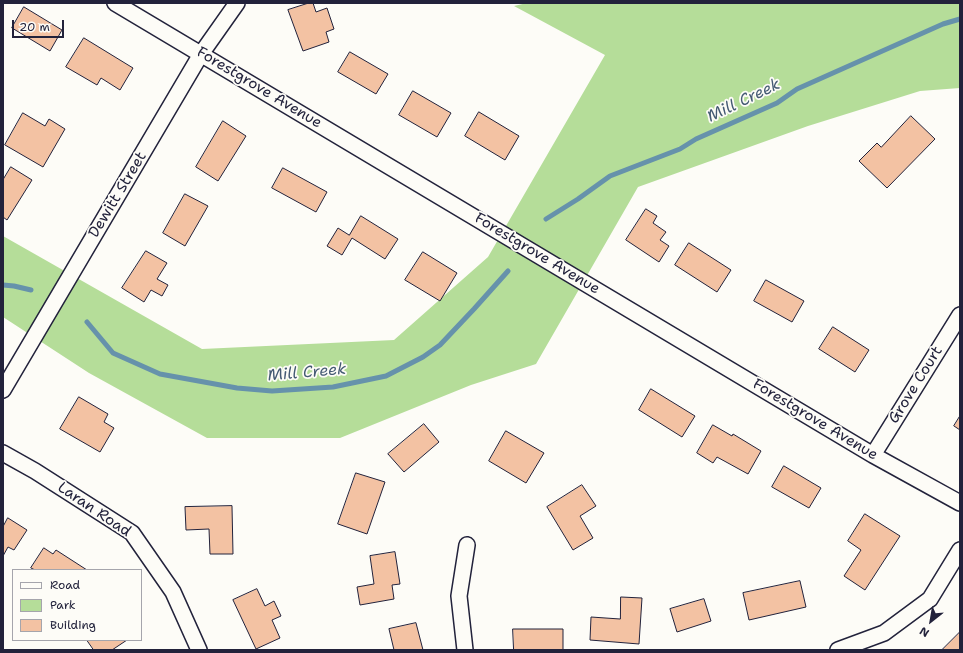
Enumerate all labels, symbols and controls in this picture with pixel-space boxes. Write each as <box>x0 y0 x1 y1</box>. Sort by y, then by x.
scale bar <box>14 12 66 38</box>
text: 20 m <box>19 19 50 35</box>
street label: Forestgrove Avenue <box>193 43 325 133</box>
water label: Mill Creek <box>704 75 784 127</box>
street label: Dewitt Street <box>85 149 151 241</box>
street label: Forestgrove Avenue <box>471 209 603 299</box>
street label: Grove Court <box>885 343 947 427</box>
water label: Mill Creek <box>267 360 347 386</box>
street label: Forestgrove Avenue <box>749 375 881 465</box>
street label: Laran Road <box>54 479 134 541</box>
legend <box>12 569 142 641</box>
text: Road <box>50 577 80 593</box>
text: Park <box>50 597 76 613</box>
north arrow <box>911 601 951 641</box>
text: Building <box>50 617 96 633</box>
text: N <box>917 623 932 640</box>

